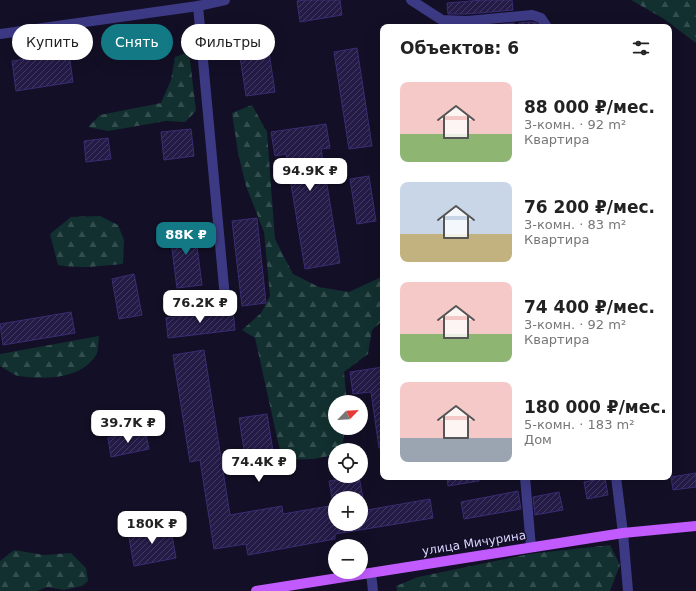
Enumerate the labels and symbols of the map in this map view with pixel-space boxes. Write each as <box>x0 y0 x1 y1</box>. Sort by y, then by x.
pin: 94.9K ₽ <box>273 158 347 192</box>
pin: 88K ₽ <box>158 222 214 256</box>
pin: 76.2K ₽ <box>163 290 237 324</box>
north arrow <box>328 395 368 435</box>
pin: 39.7K ₽ <box>91 410 165 444</box>
pin: 74.4K ₽ <box>222 449 296 483</box>
pin: 180K ₽ <box>119 511 185 545</box>
street label: улица Мичурина <box>421 528 527 558</box>

